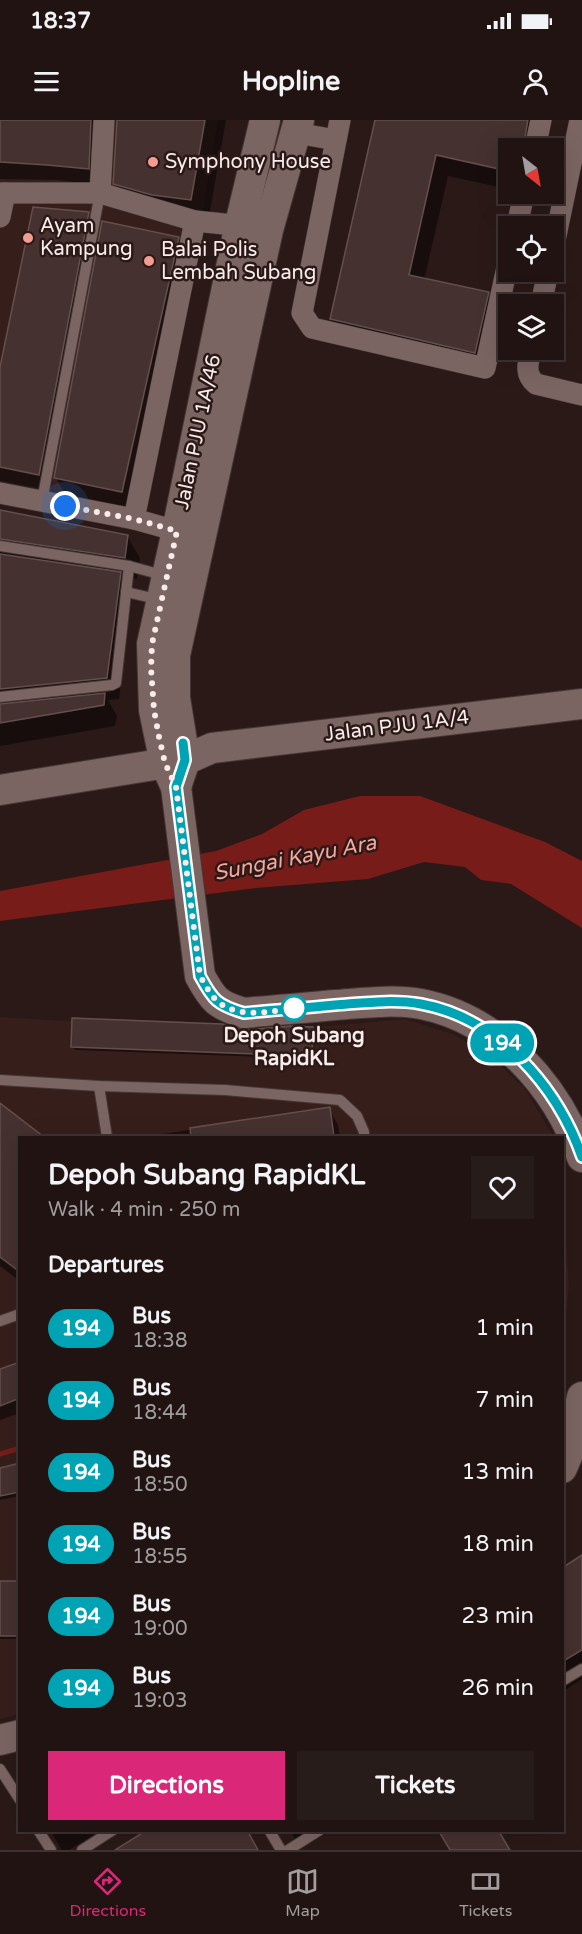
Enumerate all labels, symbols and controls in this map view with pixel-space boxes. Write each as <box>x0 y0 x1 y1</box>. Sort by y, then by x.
text: 18:37 <box>30 8 91 34</box>
icon: menu <box>30 65 63 98</box>
text: Hopline <box>242 65 340 98</box>
icon: person <box>519 65 552 98</box>
north arrow <box>498 138 564 204</box>
map controls <box>498 138 564 360</box>
place label: Symphony House <box>165 150 331 174</box>
marker: Symphony House <box>146 155 160 169</box>
place label: Ayam Kampung <box>40 214 133 261</box>
button: locate <box>498 216 564 282</box>
marker: Ayam Kampung <box>21 231 35 245</box>
place label: Balai Polis Lembah Subang <box>161 238 316 285</box>
marker: Balai Polis Lembah Subang <box>142 254 156 268</box>
button: layers <box>498 294 564 360</box>
street label: Jalan PJU 1A/46 <box>170 352 226 512</box>
your location <box>50 491 80 521</box>
street label: Jalan PJU 1A/4 <box>324 705 470 747</box>
water label: Sungai Kayu Ara <box>212 830 379 886</box>
marker: Depoh Subang RapidKL <box>281 995 307 1021</box>
place label: Depoh Subang RapidKL <box>223 1024 365 1071</box>
line badge: 194 <box>468 1024 536 1062</box>
text: 194 <box>482 1031 522 1056</box>
button: heart <box>471 1156 534 1219</box>
text: Depoh Subang RapidKL <box>48 1158 365 1192</box>
text: Walk · 4 min · 250 m <box>48 1198 240 1222</box>
text: Departures <box>48 1252 164 1278</box>
text: Bus <box>132 1303 171 1329</box>
text: 1 min <box>475 1315 534 1341</box>
text: 194 <box>61 1316 101 1341</box>
text: 18:38 <box>132 1329 187 1353</box>
text: Bus <box>132 1375 171 1401</box>
text: 7 min <box>475 1387 534 1413</box>
text: 194 <box>61 1388 101 1413</box>
text: 18:44 <box>132 1401 187 1425</box>
text: Bus <box>132 1447 171 1473</box>
text: 13 min <box>462 1459 534 1485</box>
text: 194 <box>61 1460 101 1485</box>
text: 18:50 <box>132 1473 187 1497</box>
text: Bus <box>132 1519 171 1545</box>
text: 18 min <box>462 1531 534 1557</box>
text: 194 <box>61 1532 101 1557</box>
text: 18:55 <box>132 1545 187 1569</box>
text: Bus <box>132 1591 171 1617</box>
text: 23 min <box>462 1603 534 1629</box>
text: 194 <box>61 1604 101 1629</box>
text: 19:00 <box>132 1617 187 1641</box>
text: Bus <box>132 1663 171 1689</box>
text: 26 min <box>462 1675 534 1701</box>
text: 194 <box>61 1676 101 1701</box>
text: 19:03 <box>132 1689 187 1713</box>
button: Directions <box>48 1751 285 1820</box>
button: Tickets <box>297 1751 534 1820</box>
tab: Directions <box>70 1865 146 1921</box>
tab: Map <box>285 1865 320 1921</box>
tab: Tickets <box>459 1865 512 1921</box>

